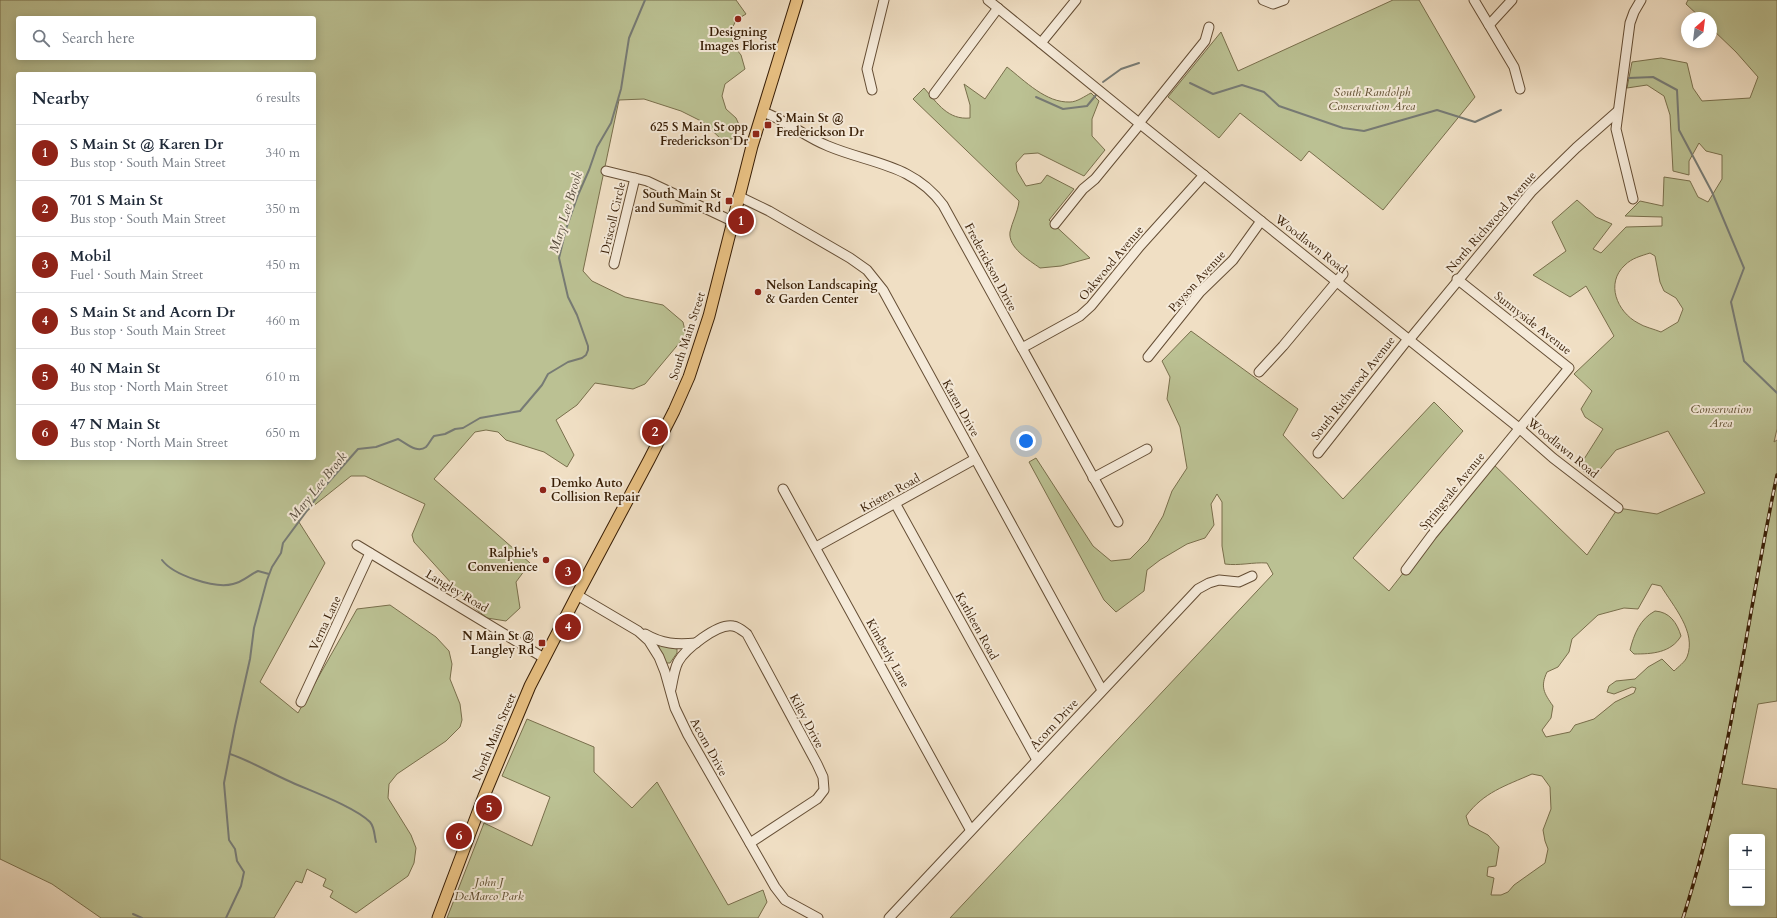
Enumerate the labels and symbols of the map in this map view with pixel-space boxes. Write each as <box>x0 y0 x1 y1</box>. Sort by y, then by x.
north arrow <box>1681 12 1717 48</box>
marker: Designing Images Florist <box>733 14 743 24</box>
place label: Designing Images Florist <box>700 24 777 54</box>
park label: South Randolph Conservation Area <box>1329 84 1416 114</box>
place label: S Main St @ Frederickson Dr <box>776 110 864 140</box>
place label: 625 S Main St opp Frederickson Dr <box>650 119 748 149</box>
marker: S Main St @ Frederickson Dr <box>763 120 773 130</box>
marker: 625 S Main St opp Frederickson Dr <box>751 129 761 139</box>
street label: North Richwood Avenue <box>1442 168 1540 276</box>
water label: Mary Lee Brook <box>545 169 587 255</box>
street label: Driscoll Circle <box>597 180 629 256</box>
place label: South Main St and Summit Rd <box>635 186 722 216</box>
marker: South Main St and Summit Rd <box>724 196 734 206</box>
pin: 1 <box>728 206 754 236</box>
street label: Woodlawn Road <box>1271 210 1351 277</box>
street label: Frederickson Drive <box>961 220 1021 314</box>
street label: Oakwood Avenue <box>1075 222 1147 304</box>
street label: Payson Avenue <box>1165 247 1229 315</box>
place label: Nelson Landscaping & Garden Center <box>766 277 878 307</box>
marker: Nelson Landscaping & Garden Center <box>753 287 763 297</box>
street label: Sunnyside Avenue <box>1491 288 1575 358</box>
street label: South Main Street <box>665 290 709 382</box>
street label: South Richwood Avenue <box>1307 333 1399 443</box>
street label: Karen Drive <box>939 377 983 439</box>
park label: Conservation Area <box>1691 401 1752 431</box>
street label: Woodlawn Road <box>1523 414 1602 482</box>
pin: 2 <box>642 417 668 447</box>
your location <box>1016 431 1036 451</box>
water label: Mary Lee Brook <box>284 448 352 525</box>
street label: Springvale Avenue <box>1416 449 1488 533</box>
street label: Kristen Road <box>857 470 923 516</box>
place label: Demko Auto Collision Repair <box>551 475 640 505</box>
marker: Demko Auto Collision Repair <box>538 485 548 495</box>
place label: Ralphie's Convenience <box>467 545 538 575</box>
marker: Ralphie's Convenience <box>541 555 551 565</box>
pin: 3 <box>555 557 581 587</box>
street label: Langley Road <box>423 566 492 616</box>
street label: Kathleen Road <box>952 589 1002 663</box>
street label: Verna Lane <box>305 593 345 653</box>
pin: 4 <box>555 612 581 642</box>
street label: Kimberly Lane <box>863 616 913 690</box>
place label: N Main St @ Langley Rd <box>462 628 534 658</box>
marker: N Main St @ Langley Rd <box>537 638 547 648</box>
street label: North Main Street <box>468 691 520 783</box>
street label: Kiley Drive <box>786 691 828 751</box>
street label: Acorn Drive <box>1026 695 1082 753</box>
street label: Acorn Drive <box>687 715 731 779</box>
pin: 5 <box>476 793 502 823</box>
pin: 6 <box>446 821 472 851</box>
park label: John J DeMarco Park <box>454 874 524 904</box>

